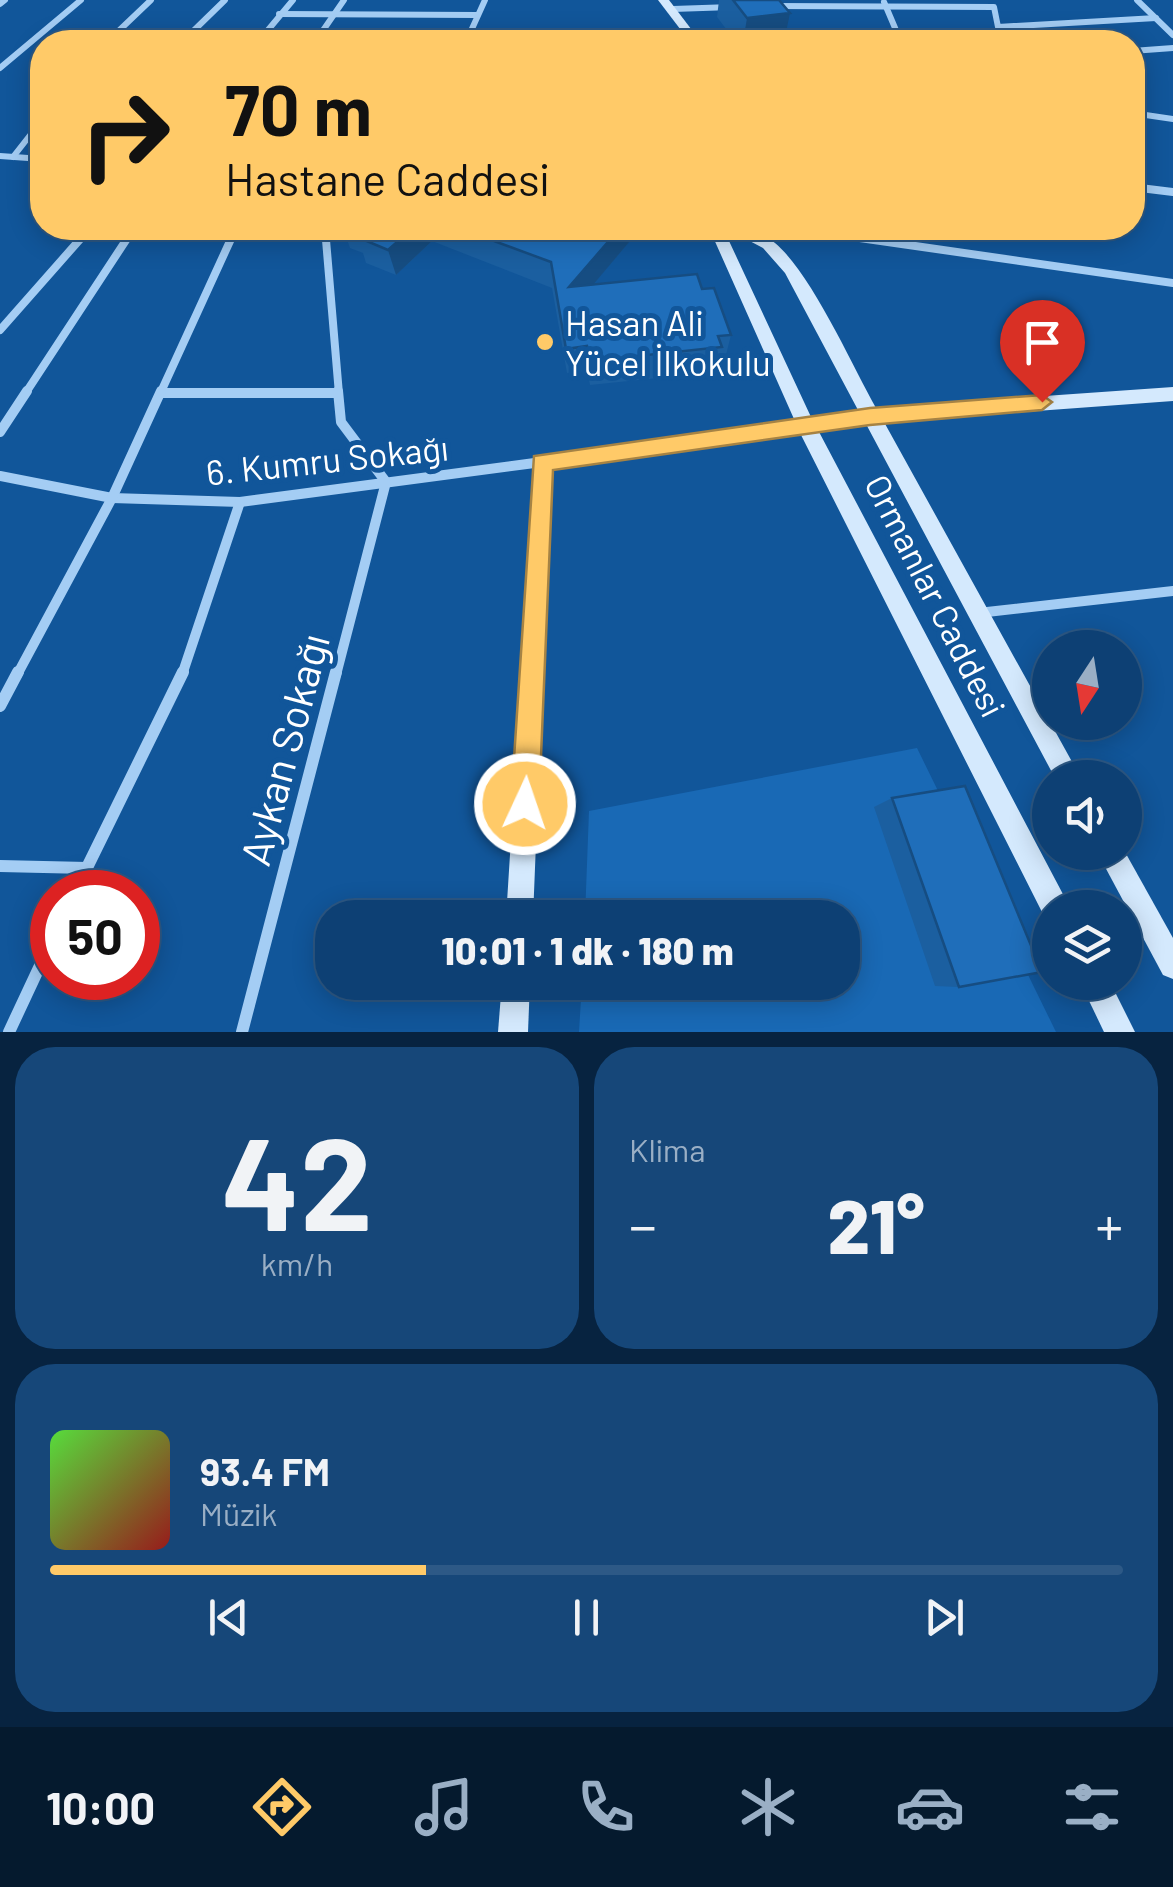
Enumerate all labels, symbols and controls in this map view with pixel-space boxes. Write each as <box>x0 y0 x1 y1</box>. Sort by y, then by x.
text: 70 m <box>225 66 372 150</box>
icon: right <box>60 70 190 200</box>
text: Hastane Caddesi <box>225 151 549 205</box>
pin <box>1000 300 1085 403</box>
place label: Hasan Ali Yücel İlkokulu <box>565 301 771 383</box>
icon: arrive <box>1015 315 1070 370</box>
marker: Hasan Ali Yücel İlkokulu <box>534 331 556 353</box>
street label: 6. Kumru Sokağı <box>204 425 450 493</box>
street label: Ormanlar Caddesi <box>857 467 1015 723</box>
street label: Aykan Sokağı <box>228 628 339 871</box>
north arrow <box>1032 630 1142 740</box>
map controls <box>1032 630 1142 1000</box>
position arrow <box>473 752 577 856</box>
button: sound <box>1032 760 1142 870</box>
speed limit sign: 50 <box>30 870 160 1000</box>
button: layers <box>1032 890 1142 1000</box>
text: 10:01 · 1 dk · 180 m <box>441 927 734 973</box>
text: 42 <box>221 1101 373 1257</box>
text: Klima <box>629 1130 706 1168</box>
text: 21° <box>827 1179 925 1269</box>
text: − <box>629 1191 657 1257</box>
text: + <box>1095 1191 1123 1257</box>
text: km/h <box>261 1244 333 1282</box>
text: 93.4 FM <box>200 1448 330 1494</box>
text: Müzik <box>200 1494 277 1532</box>
icon: previous <box>201 1590 256 1645</box>
icon: pause <box>559 1590 614 1645</box>
icon: next <box>917 1590 972 1645</box>
icon: directions <box>247 1772 317 1842</box>
icon: music <box>409 1772 479 1842</box>
icon: phone <box>571 1772 641 1842</box>
icon: climate <box>733 1772 803 1842</box>
icon: car <box>895 1772 965 1842</box>
icon: filters <box>1057 1772 1127 1842</box>
text: 10:00 <box>46 1780 155 1834</box>

